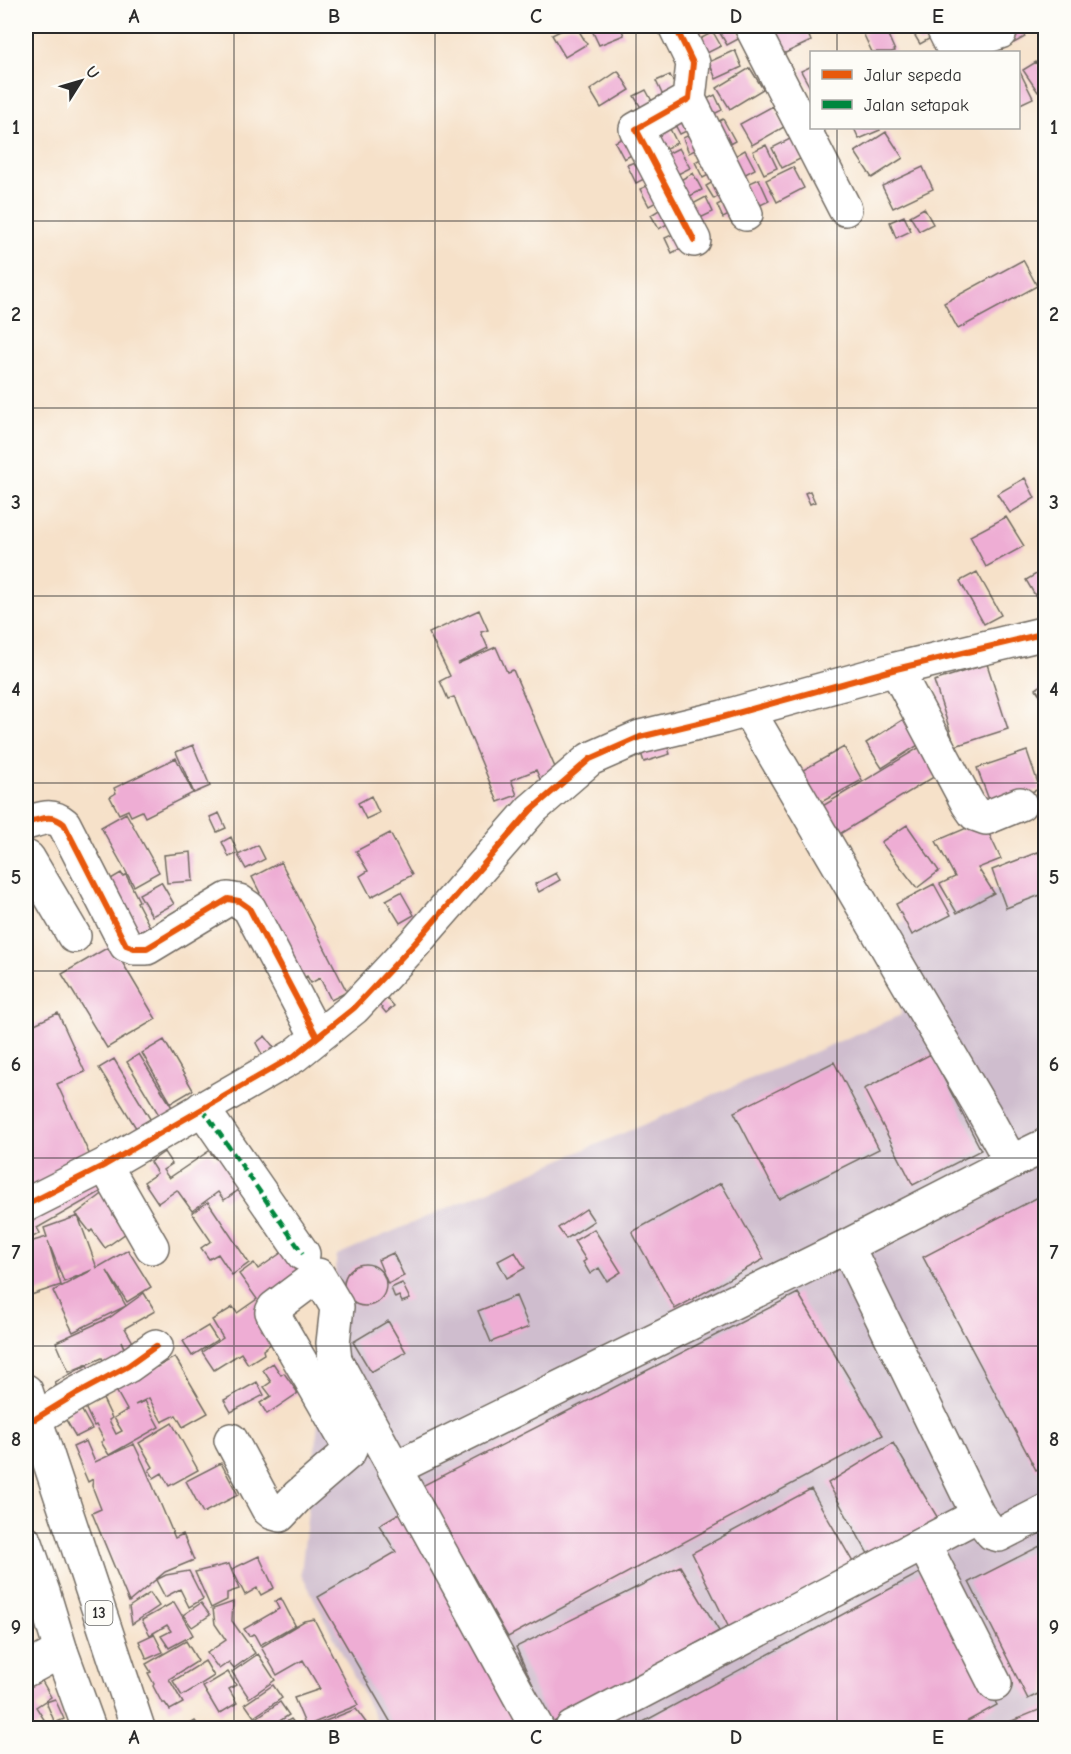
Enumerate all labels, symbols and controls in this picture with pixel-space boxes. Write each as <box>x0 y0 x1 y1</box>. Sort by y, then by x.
text: A <box>128 5 140 28</box>
text: B <box>328 5 340 28</box>
text: C <box>530 5 542 28</box>
text: D <box>730 5 742 28</box>
text: E <box>932 5 944 28</box>
north arrow <box>51 51 111 111</box>
legend <box>810 51 1020 129</box>
text: U <box>82 63 103 82</box>
text: Jalur sepeda <box>864 65 962 86</box>
text: Jalan setapak <box>864 95 969 116</box>
text: 1 <box>12 116 20 139</box>
text: 1 <box>1050 116 1058 139</box>
text: 2 <box>11 303 21 326</box>
text: 2 <box>1049 303 1059 326</box>
text: 3 <box>11 491 21 514</box>
text: 3 <box>1049 491 1059 514</box>
text: 4 <box>11 678 21 701</box>
text: 4 <box>1049 678 1059 701</box>
text: 5 <box>11 866 21 889</box>
text: 5 <box>1049 866 1059 889</box>
text: 6 <box>11 1053 21 1076</box>
text: 6 <box>1049 1053 1059 1076</box>
text: 7 <box>12 1241 21 1264</box>
text: 7 <box>1050 1241 1059 1264</box>
text: 8 <box>11 1428 21 1451</box>
text: 8 <box>1049 1428 1059 1451</box>
road number: 13 <box>86 1601 112 1625</box>
text: 9 <box>11 1616 21 1639</box>
text: 9 <box>1049 1616 1059 1639</box>
text: A <box>128 1726 140 1749</box>
text: B <box>328 1726 340 1749</box>
text: C <box>530 1726 542 1749</box>
text: D <box>730 1726 742 1749</box>
text: E <box>932 1726 944 1749</box>

